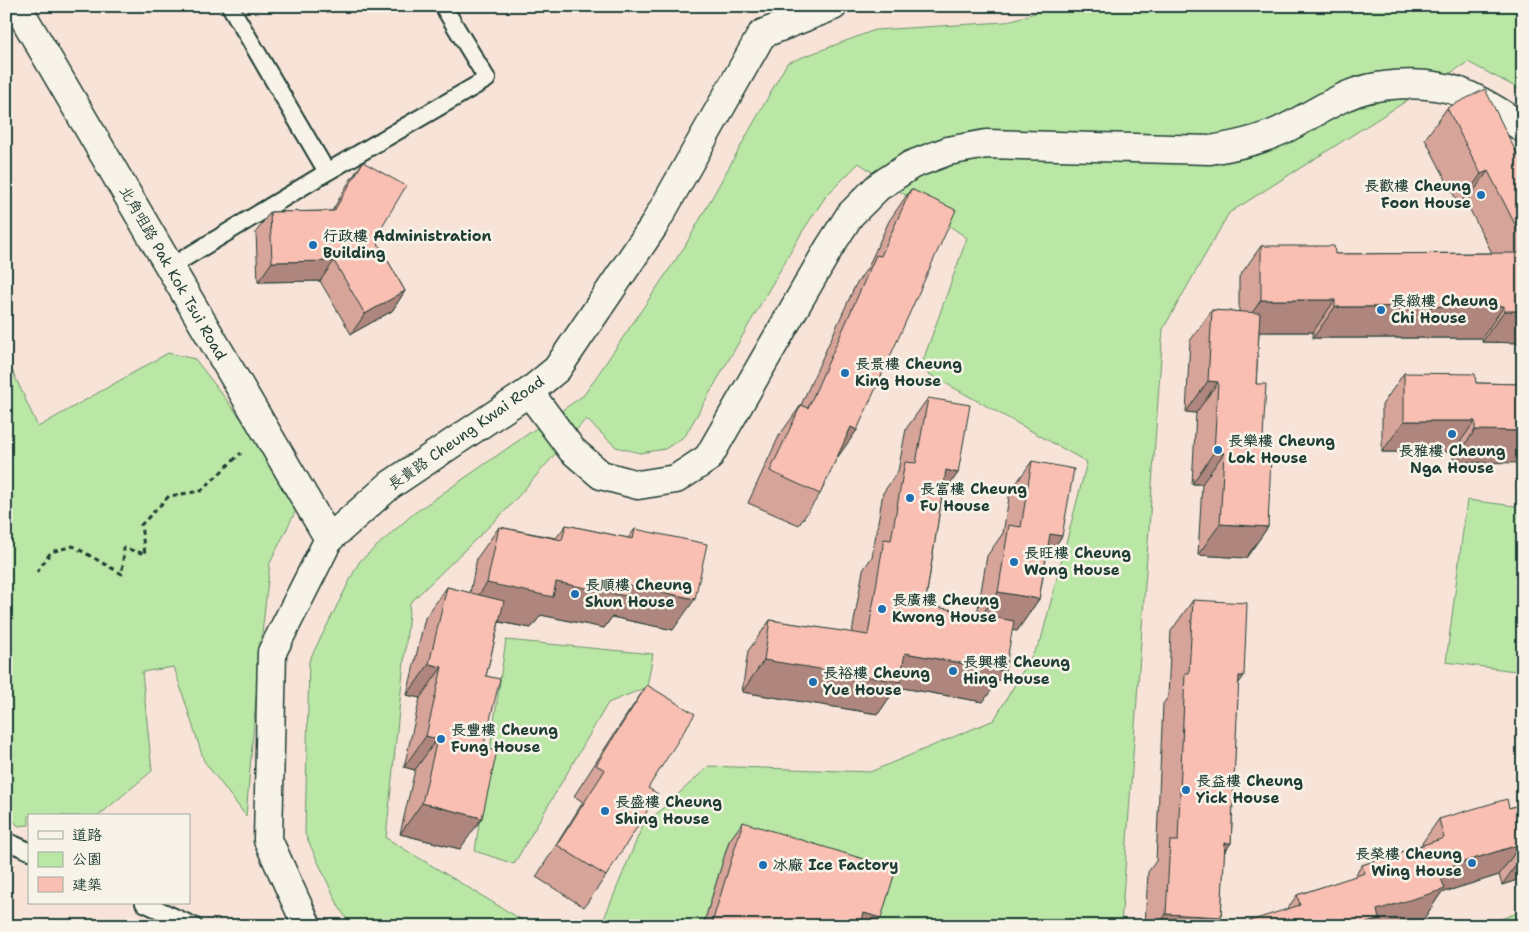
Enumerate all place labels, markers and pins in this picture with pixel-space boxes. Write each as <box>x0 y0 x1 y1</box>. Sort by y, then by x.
place label: 長歡樓 Cheung Foon House <box>1364 176 1471 213</box>
marker: 長歡樓 Cheung Foon House <box>1475 189 1487 201</box>
place label: 行政樓 Administration Building <box>323 226 492 263</box>
marker: 行政樓 Administration Building <box>307 239 319 251</box>
place label: 長緻樓 Cheung Chi House <box>1391 291 1498 328</box>
marker: 長緻樓 Cheung Chi House <box>1375 304 1387 316</box>
place label: 長景樓 Cheung King House <box>855 354 962 391</box>
marker: 長景樓 Cheung King House <box>839 367 851 379</box>
marker: 長雅樓 Cheung Nga House <box>1446 428 1458 440</box>
place label: 長樂樓 Cheung Lok House <box>1228 431 1335 468</box>
place label: 長雅樓 Cheung Nga House <box>1399 441 1506 478</box>
marker: 長樂樓 Cheung Lok House <box>1212 444 1224 456</box>
place label: 長富樓 Cheung Fu House <box>920 479 1027 516</box>
marker: 長富樓 Cheung Fu House <box>904 492 916 504</box>
place label: 長旺樓 Cheung Wong House <box>1024 543 1131 580</box>
marker: 長旺樓 Cheung Wong House <box>1008 556 1020 568</box>
place label: 長順樓 Cheung Shun House <box>585 575 692 612</box>
marker: 長順樓 Cheung Shun House <box>569 588 581 600</box>
place label: 長廣樓 Cheung Kwong House <box>892 590 999 627</box>
marker: 長廣樓 Cheung Kwong House <box>876 603 888 615</box>
place label: 長興樓 Cheung Hing House <box>963 652 1070 689</box>
place label: 長裕樓 Cheung Yue House <box>823 663 930 700</box>
marker: 長興樓 Cheung Hing House <box>947 665 959 677</box>
marker: 長裕樓 Cheung Yue House <box>807 676 819 688</box>
place label: 長豐樓 Cheung Fung House <box>451 720 558 757</box>
marker: 長豐樓 Cheung Fung House <box>435 733 447 745</box>
place label: 長益樓 Cheung Yick House <box>1196 771 1303 808</box>
marker: 長益樓 Cheung Yick House <box>1180 784 1192 796</box>
place label: 長盛樓 Cheung Shing House <box>615 792 722 829</box>
marker: 長盛樓 Cheung Shing House <box>599 805 611 817</box>
place label: 長榮樓 Cheung Wing House <box>1355 844 1462 881</box>
place label: 冰廠 Ice Factory <box>773 855 898 875</box>
marker: 長榮樓 Cheung Wing House <box>1466 857 1478 869</box>
marker: 冰廠 Ice Factory <box>757 859 769 871</box>

